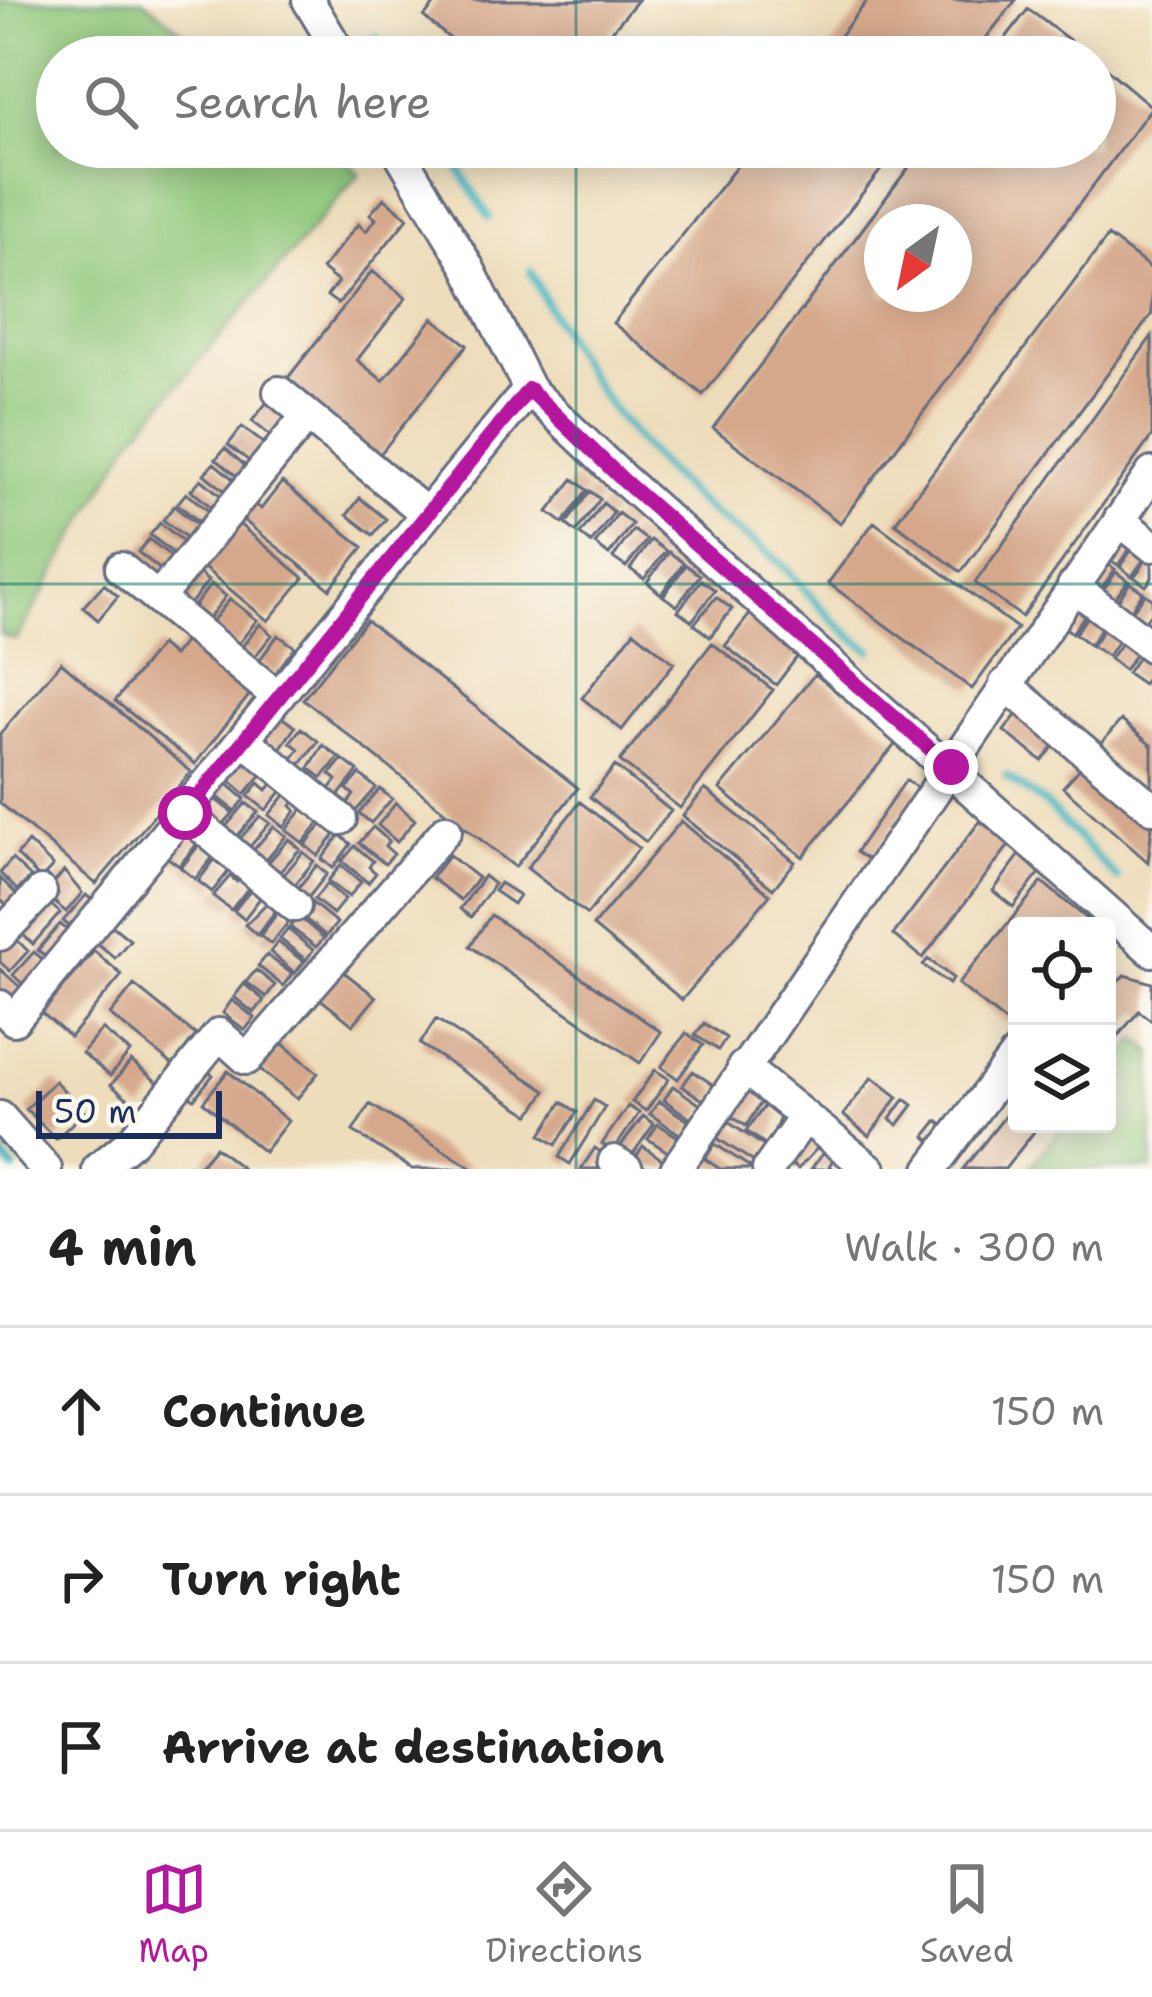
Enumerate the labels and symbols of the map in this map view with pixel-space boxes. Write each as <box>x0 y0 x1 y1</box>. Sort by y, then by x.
north arrow <box>864 204 972 312</box>
route end <box>924 740 978 794</box>
route start <box>158 786 212 840</box>
scale bar <box>36 1085 222 1138</box>

